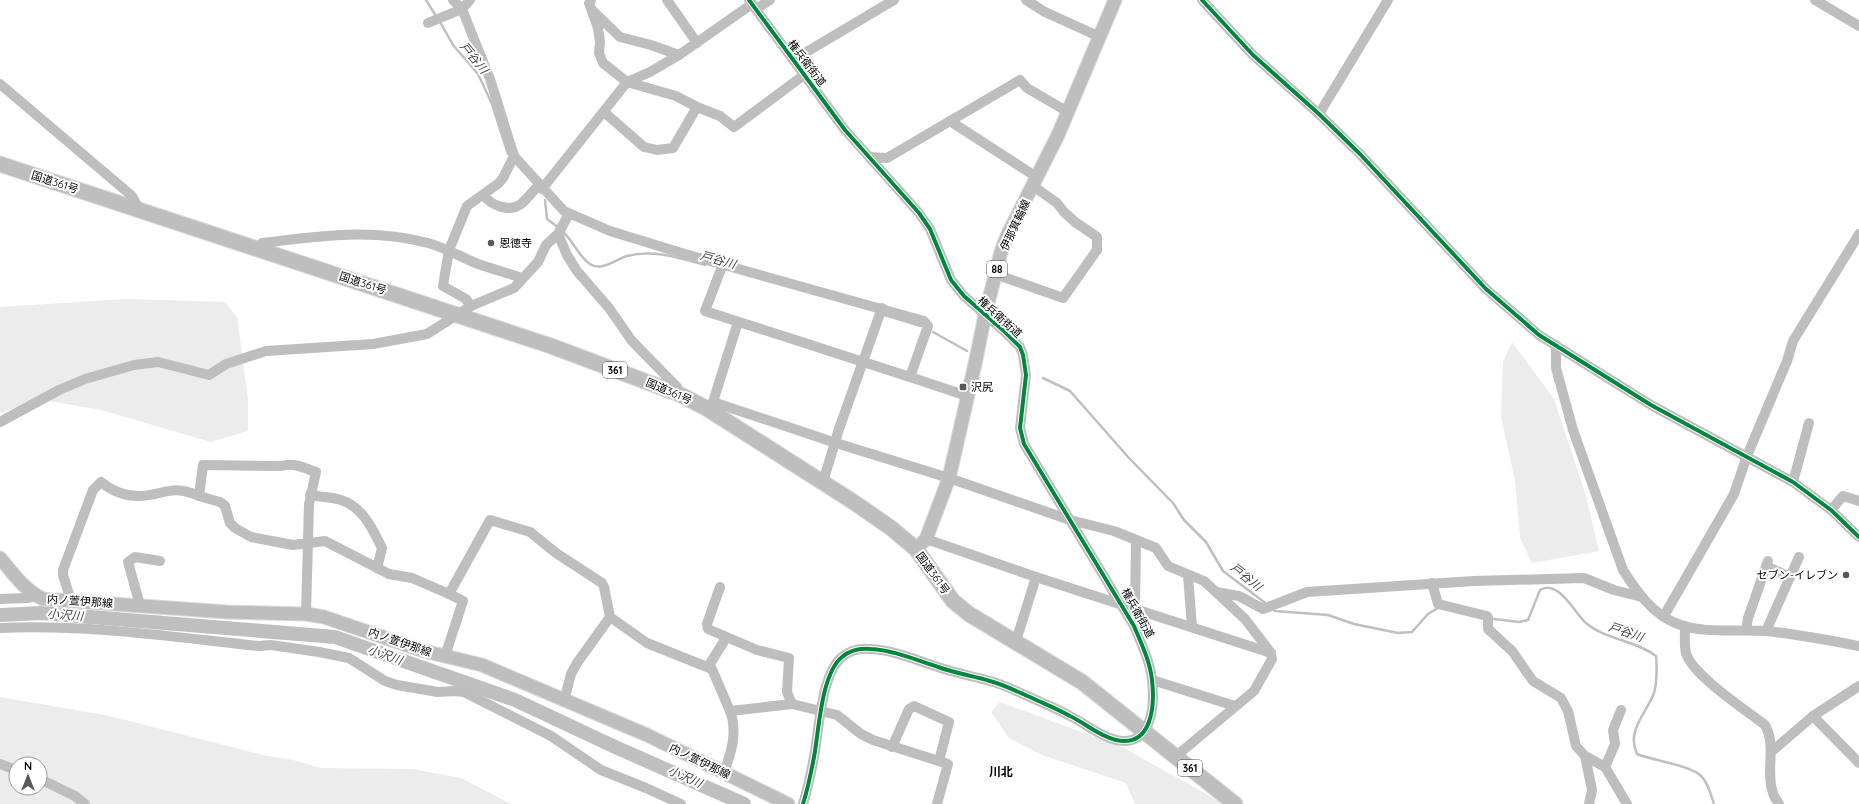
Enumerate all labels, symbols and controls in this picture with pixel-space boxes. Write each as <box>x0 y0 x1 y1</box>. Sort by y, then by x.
street label: 権兵衛街道 <box>785 37 829 89</box>
water label: 戸谷川 <box>457 39 493 78</box>
street label: 国道361号 <box>30 168 80 196</box>
street label: 伊那箕輪線 <box>997 197 1033 253</box>
place label: 恩徳寺 <box>499 236 532 250</box>
marker: 恩徳寺 <box>486 238 496 248</box>
water label: 戸谷川 <box>699 247 739 272</box>
road number: 88 <box>987 261 1007 277</box>
street label: 国道361号 <box>338 269 388 297</box>
street label: 権兵衛街道 <box>975 293 1025 341</box>
road number: 361 <box>603 362 627 378</box>
street label: 国道361号 <box>644 375 694 407</box>
place label: 沢尻 <box>971 380 993 394</box>
marker: 沢尻 <box>958 382 968 392</box>
street label: 国道361号 <box>913 549 953 597</box>
water label: 戸谷川 <box>1228 559 1267 595</box>
place label: セブン-イレブン <box>1757 568 1838 582</box>
marker: セブン-イレブン <box>1841 570 1851 580</box>
street label: 権兵衛街道 <box>1119 586 1157 640</box>
street label: 内ノ萱伊那線 <box>47 592 113 610</box>
water label: 小沢川 <box>46 605 86 624</box>
water label: 戸谷川 <box>1607 619 1648 645</box>
street label: 内ノ萱伊那線 <box>367 625 433 659</box>
water label: 小沢川 <box>366 642 407 668</box>
street label: 内ノ萱伊那線 <box>667 740 733 782</box>
north arrow <box>8 756 48 796</box>
text: N <box>24 759 32 773</box>
road number: 361 <box>1178 760 1202 776</box>
water label: 小沢川 <box>666 762 707 792</box>
district label: 川北 <box>989 764 1013 779</box>

